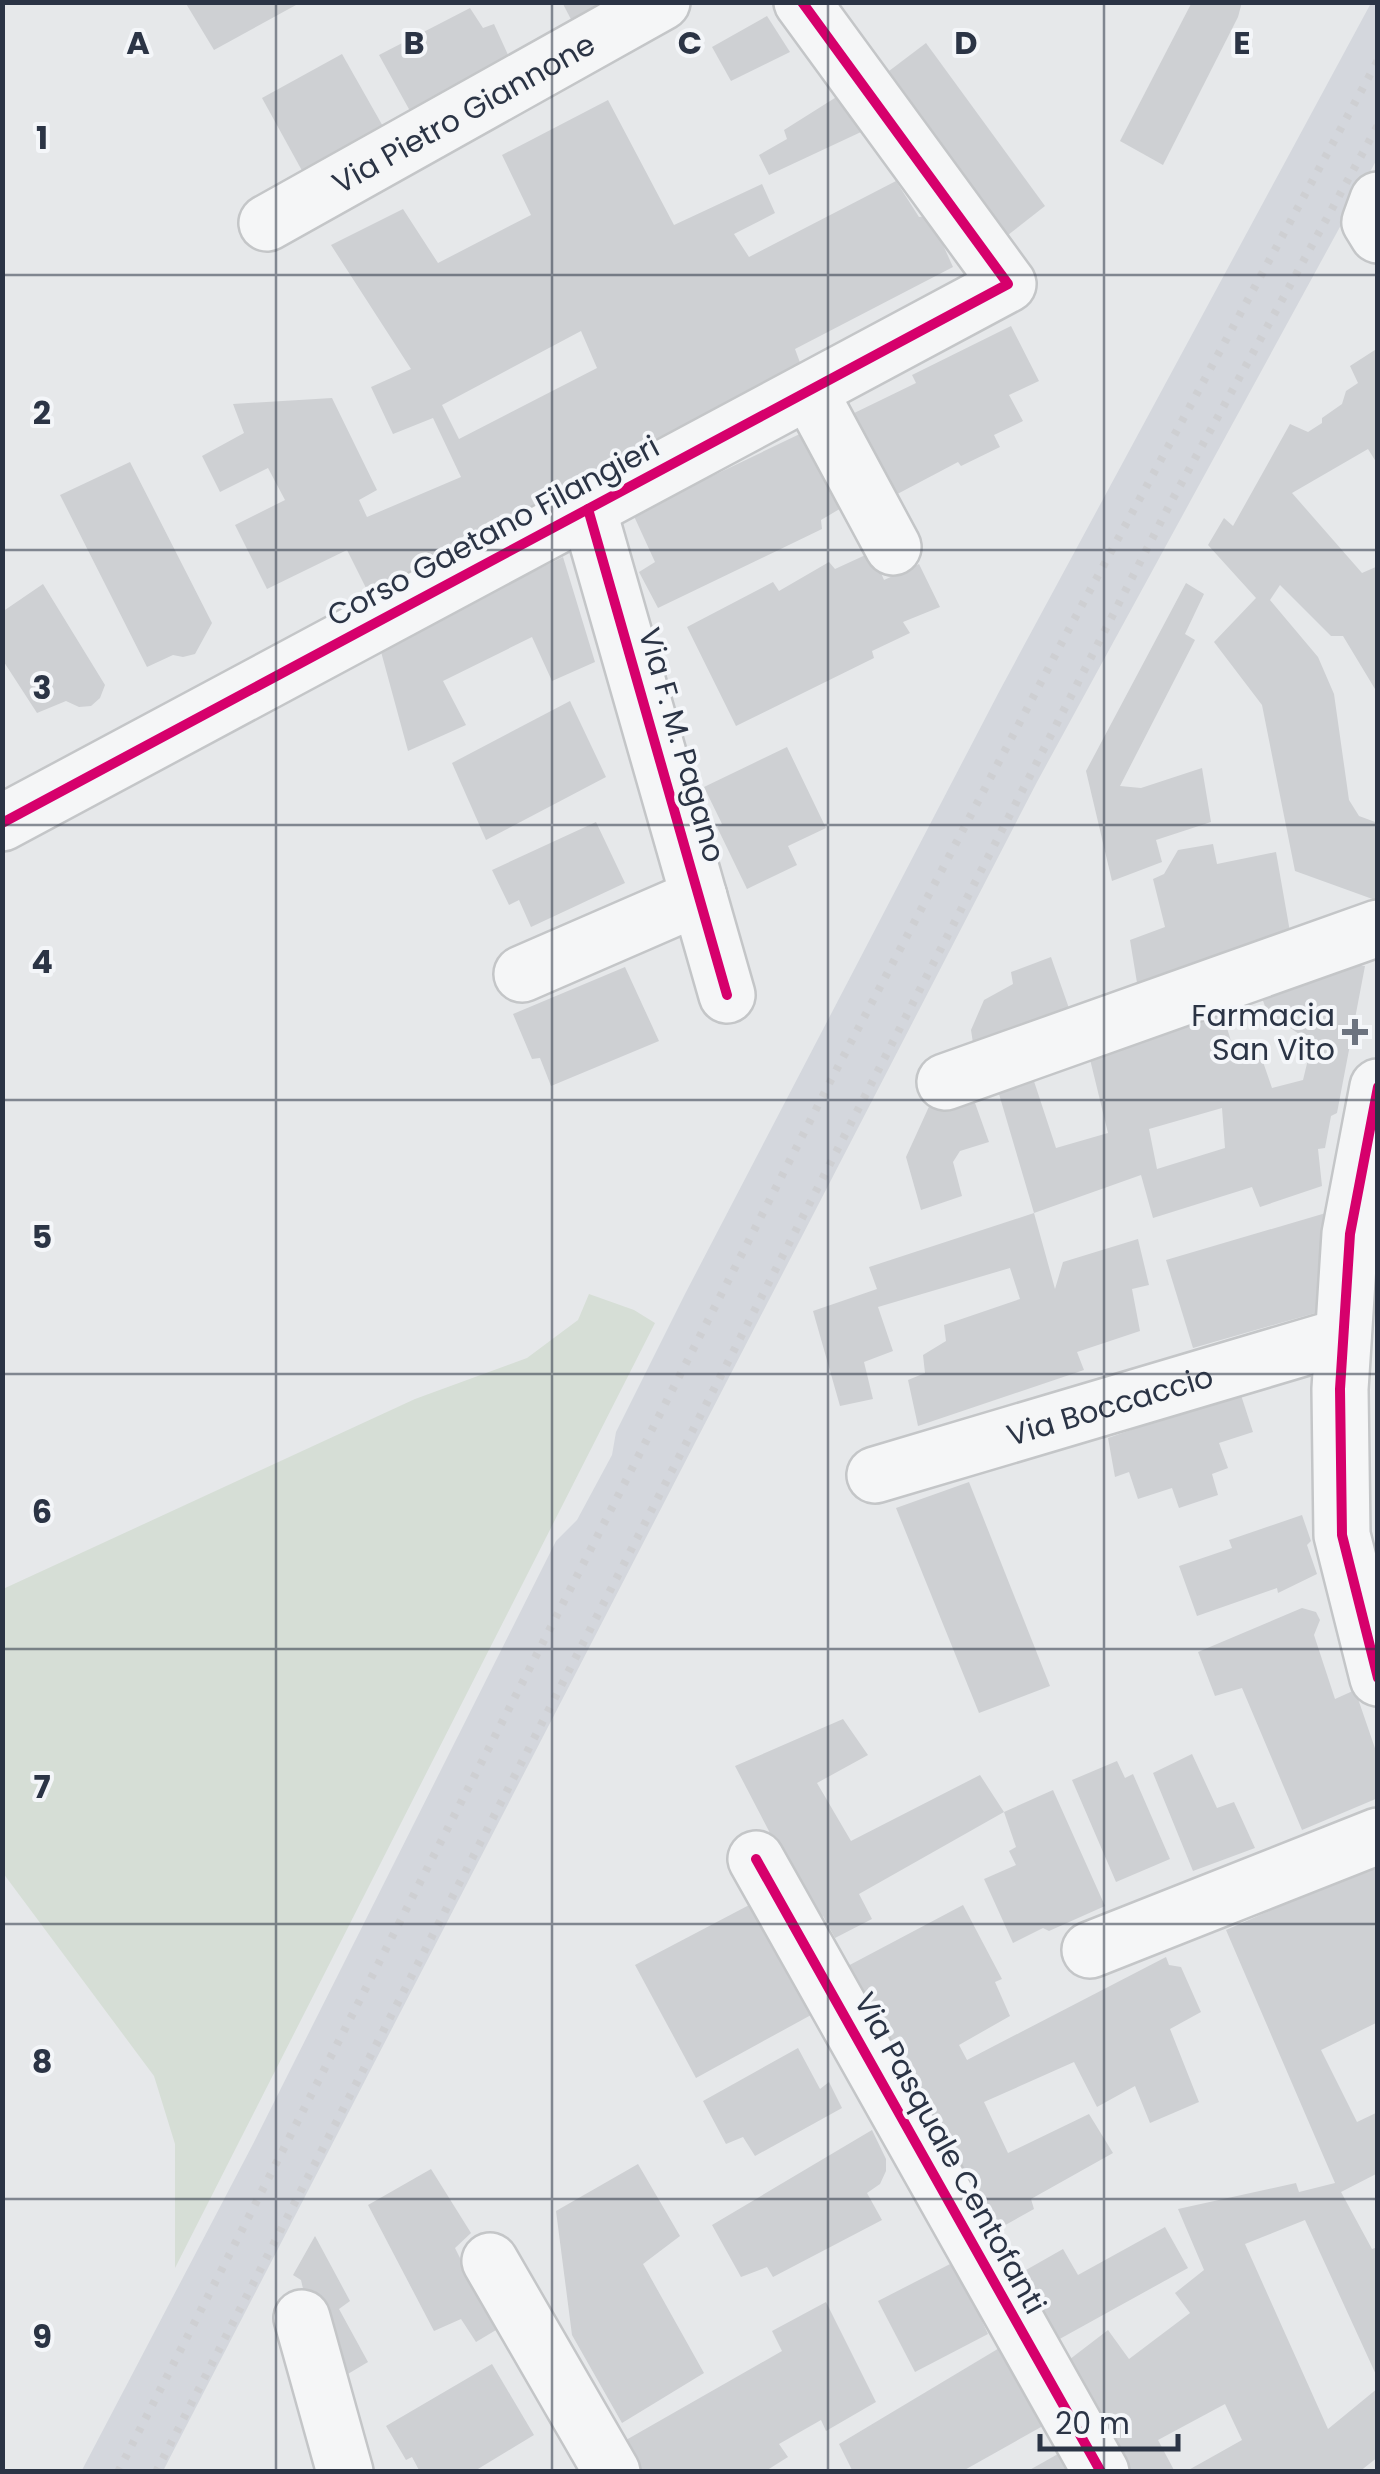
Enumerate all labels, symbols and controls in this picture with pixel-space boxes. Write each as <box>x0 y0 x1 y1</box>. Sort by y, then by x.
text: A <box>126 20 150 65</box>
text: B <box>403 20 425 65</box>
text: C <box>678 20 702 65</box>
text: D <box>954 20 978 65</box>
text: E <box>1233 20 1251 65</box>
street label: Via Pietro Giannone <box>324 22 603 204</box>
text: 1 <box>36 115 48 160</box>
text: 2 <box>33 390 51 435</box>
street label: Corso Gaetano Filangieri <box>319 425 667 637</box>
street label: Via F. M. Pagano <box>628 623 736 867</box>
text: 3 <box>32 665 52 710</box>
text: 4 <box>31 939 53 984</box>
place label: Farmacia San Vito <box>1191 994 1335 1071</box>
marker: Farmacia San Vito <box>1344 1021 1366 1043</box>
text: 5 <box>32 1214 52 1259</box>
street label: Via Boccaccio <box>1001 1354 1218 1456</box>
text: 6 <box>32 1489 52 1534</box>
text: 7 <box>33 1764 51 1809</box>
street label: Via Pasquale Centofanti <box>844 1984 1056 2322</box>
text: 8 <box>32 2039 52 2084</box>
text: 9 <box>32 2314 52 2359</box>
scale bar <box>1040 2389 1178 2451</box>
text: 20 m <box>1055 2402 1130 2445</box>

